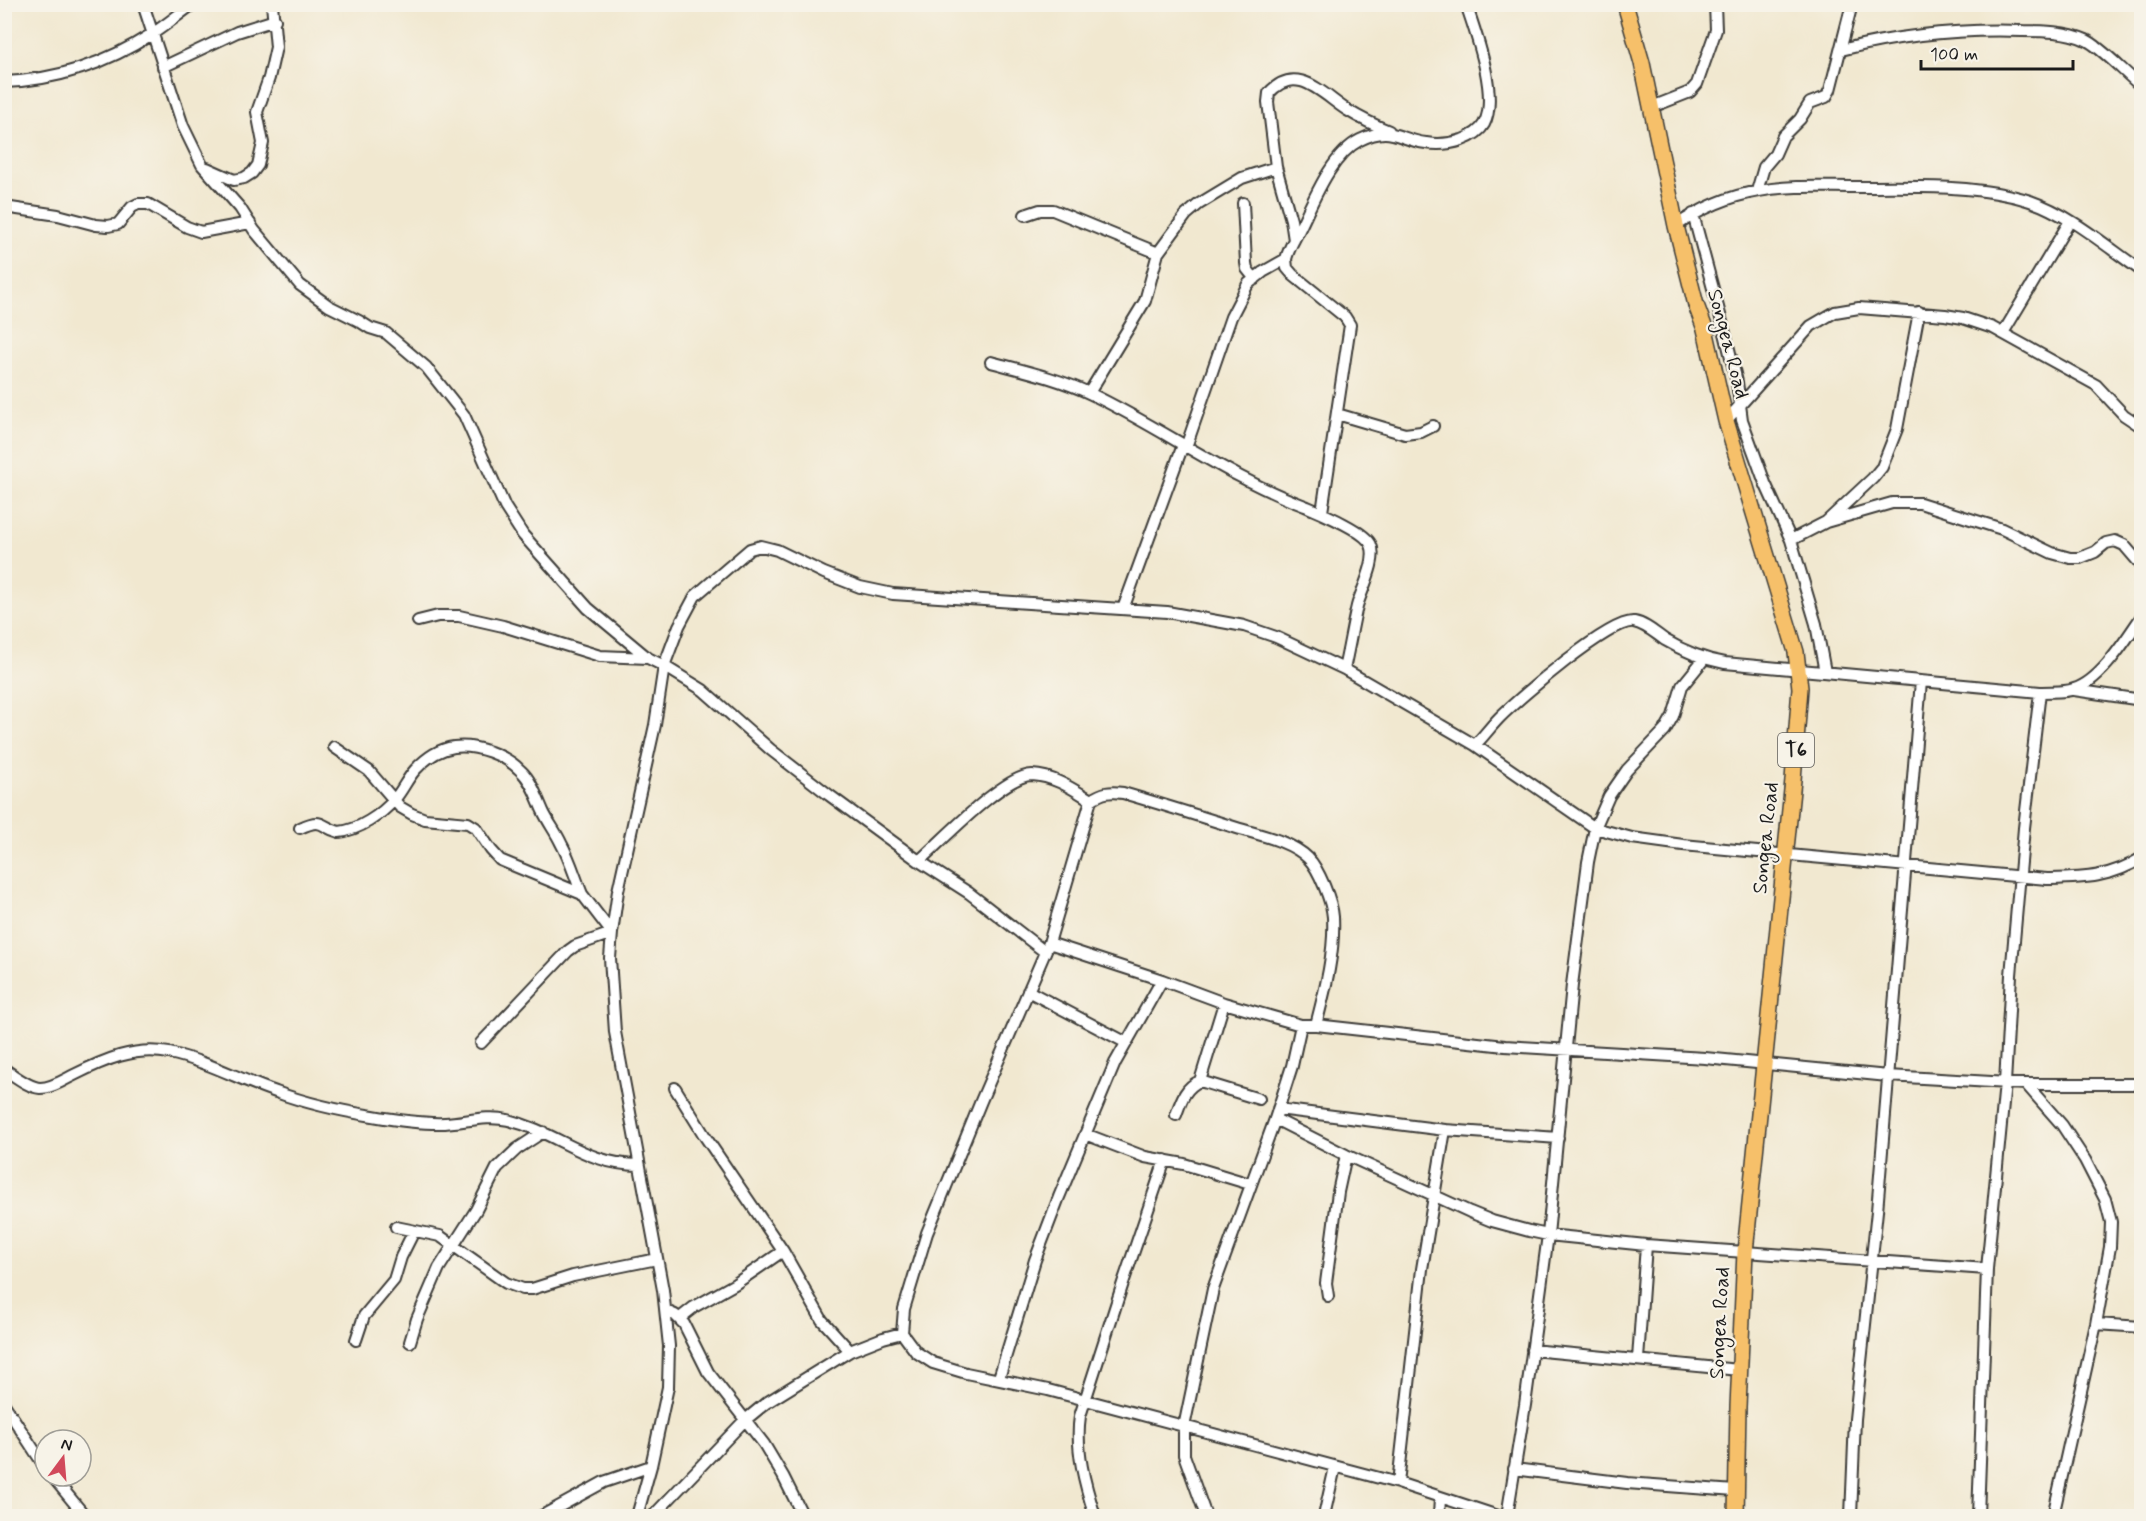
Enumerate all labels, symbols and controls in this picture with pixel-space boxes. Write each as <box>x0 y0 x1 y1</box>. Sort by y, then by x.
scale bar <box>1921 33 2072 71</box>
text: 100 m <box>1930 43 1978 67</box>
street label: Songea Road <box>1699 286 1756 402</box>
road number: T6 <box>1778 733 1814 767</box>
street label: Songea Road <box>1746 781 1787 895</box>
street label: Songea Road <box>1703 1266 1738 1380</box>
north arrow <box>33 1428 93 1488</box>
text: N <box>59 1433 75 1457</box>

